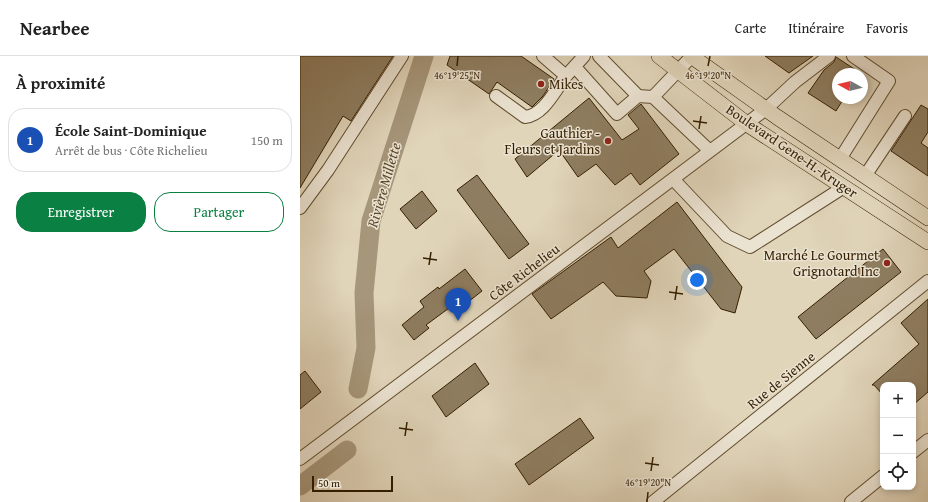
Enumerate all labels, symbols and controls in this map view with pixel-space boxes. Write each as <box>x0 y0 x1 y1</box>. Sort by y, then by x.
text: Nearbee <box>20 14 90 42</box>
text: Carte <box>735 18 766 38</box>
text: Itinéraire <box>788 18 844 38</box>
text: Favoris <box>866 18 908 38</box>
text: 46°19'25"N <box>434 68 480 83</box>
text: 46°19'20"N <box>685 68 731 83</box>
north arrow <box>832 68 868 104</box>
text: À proximité <box>16 70 105 95</box>
place label: Mikes <box>549 74 583 94</box>
marker: Mikes <box>536 79 546 89</box>
street label: Boulevard Gene-H.-Kruger <box>722 99 862 203</box>
text: École Saint-Dominique <box>55 120 207 141</box>
place label: Gauthier - Fleurs et Jardins <box>505 123 600 159</box>
text: 1 <box>27 131 33 150</box>
text: 150 m <box>251 131 283 150</box>
marker: Gauthier - Fleurs et Jardins <box>603 136 613 146</box>
water label: Rivière Millette <box>361 140 406 231</box>
text: Arrêt de bus · Côte Richelieu <box>55 141 208 160</box>
button: Enregistrer <box>16 192 146 232</box>
button: Partager <box>154 192 284 232</box>
street label: Côte Richelieu <box>485 239 564 305</box>
place label: Marché Le Gourmet Grignotard Inc <box>764 245 879 281</box>
marker: Marché Le Gourmet Grignotard Inc <box>882 258 892 268</box>
your location <box>687 270 707 290</box>
pin: 1 <box>445 288 471 321</box>
street label: Rue de Sienne <box>743 346 820 414</box>
map controls <box>880 382 916 490</box>
button: + <box>880 382 916 418</box>
button: − <box>880 418 916 454</box>
button: locate <box>880 454 916 490</box>
scale bar <box>312 474 393 493</box>
text: 50 m <box>318 475 340 491</box>
text: 46°19'20"N <box>625 475 671 490</box>

